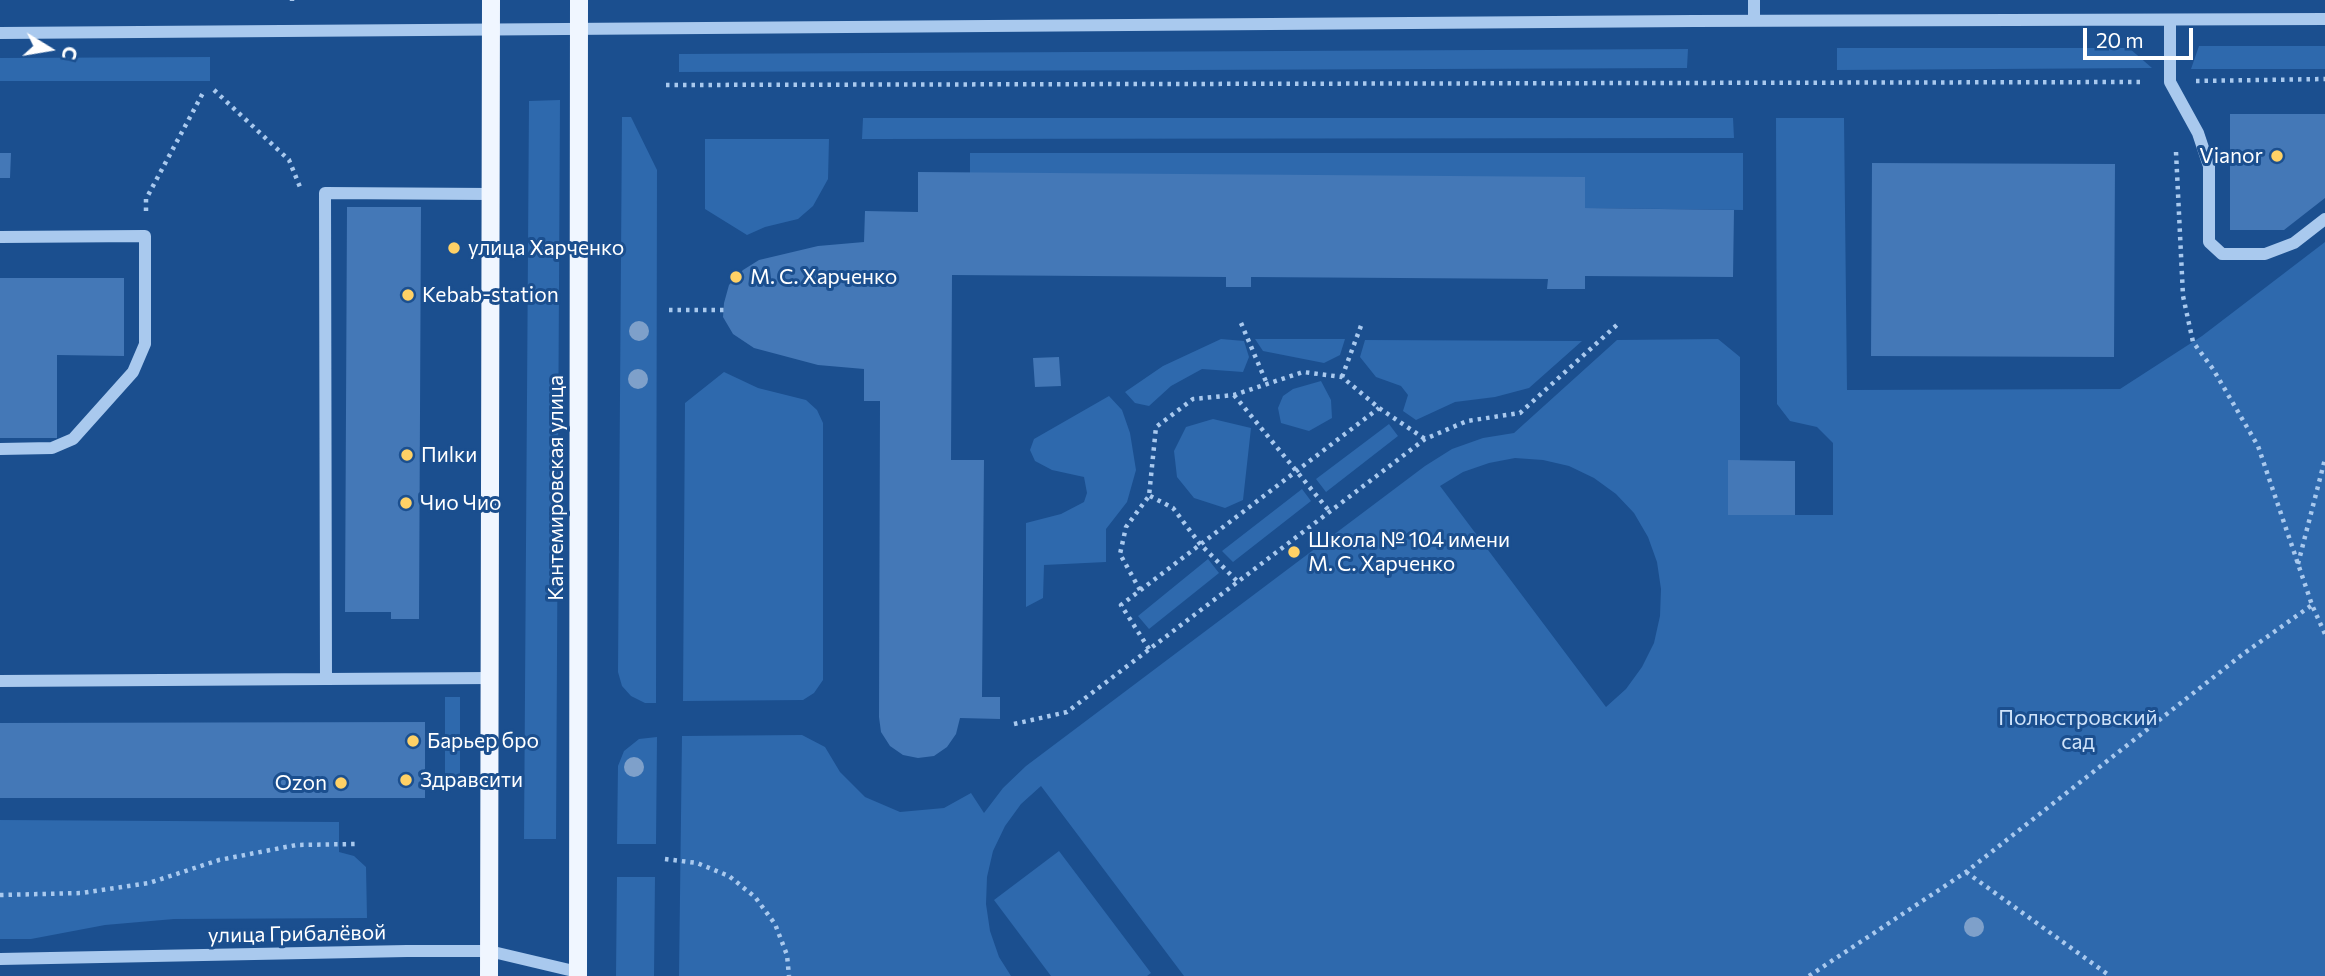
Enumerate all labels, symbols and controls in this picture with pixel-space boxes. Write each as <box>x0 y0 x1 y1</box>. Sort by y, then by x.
north arrow <box>14 14 84 84</box>
scale bar <box>2087 14 2197 58</box>
text: 20 m <box>2096 27 2144 52</box>
text: С <box>58 45 83 62</box>
place label: Vianor <box>2199 143 2263 169</box>
marker: Vianor <box>2269 148 2285 164</box>
place label: улица Харченко <box>468 235 624 261</box>
marker: улица Харченко <box>446 240 462 256</box>
place label: М. С. Харченко <box>750 264 897 290</box>
marker: М. С. Харченко <box>728 269 744 285</box>
place label: Kebab-station <box>422 282 559 308</box>
marker: Kebab-station <box>400 287 416 303</box>
street label: Кантемировская улица <box>543 375 569 601</box>
place label: Пиlки <box>421 442 477 468</box>
marker: Пиlки <box>399 447 415 463</box>
place label: Чио Чио <box>420 490 502 516</box>
marker: Чио Чио <box>398 495 414 511</box>
place label: Школа № 104 имени М. С. Харченко <box>1308 527 1510 577</box>
marker: Школа № 104 имени М. С. Харченко <box>1286 544 1302 560</box>
park label: Полюстровский сад <box>1998 705 2158 755</box>
place label: Барьер бро <box>427 728 539 754</box>
marker: Барьер бро <box>405 733 421 749</box>
place label: Здравсити <box>420 767 523 793</box>
place label: Ozon <box>275 770 327 796</box>
marker: Здравсити <box>398 772 414 788</box>
marker: Ozon <box>333 775 349 791</box>
street label: улица Грибалёвой <box>208 920 386 948</box>

